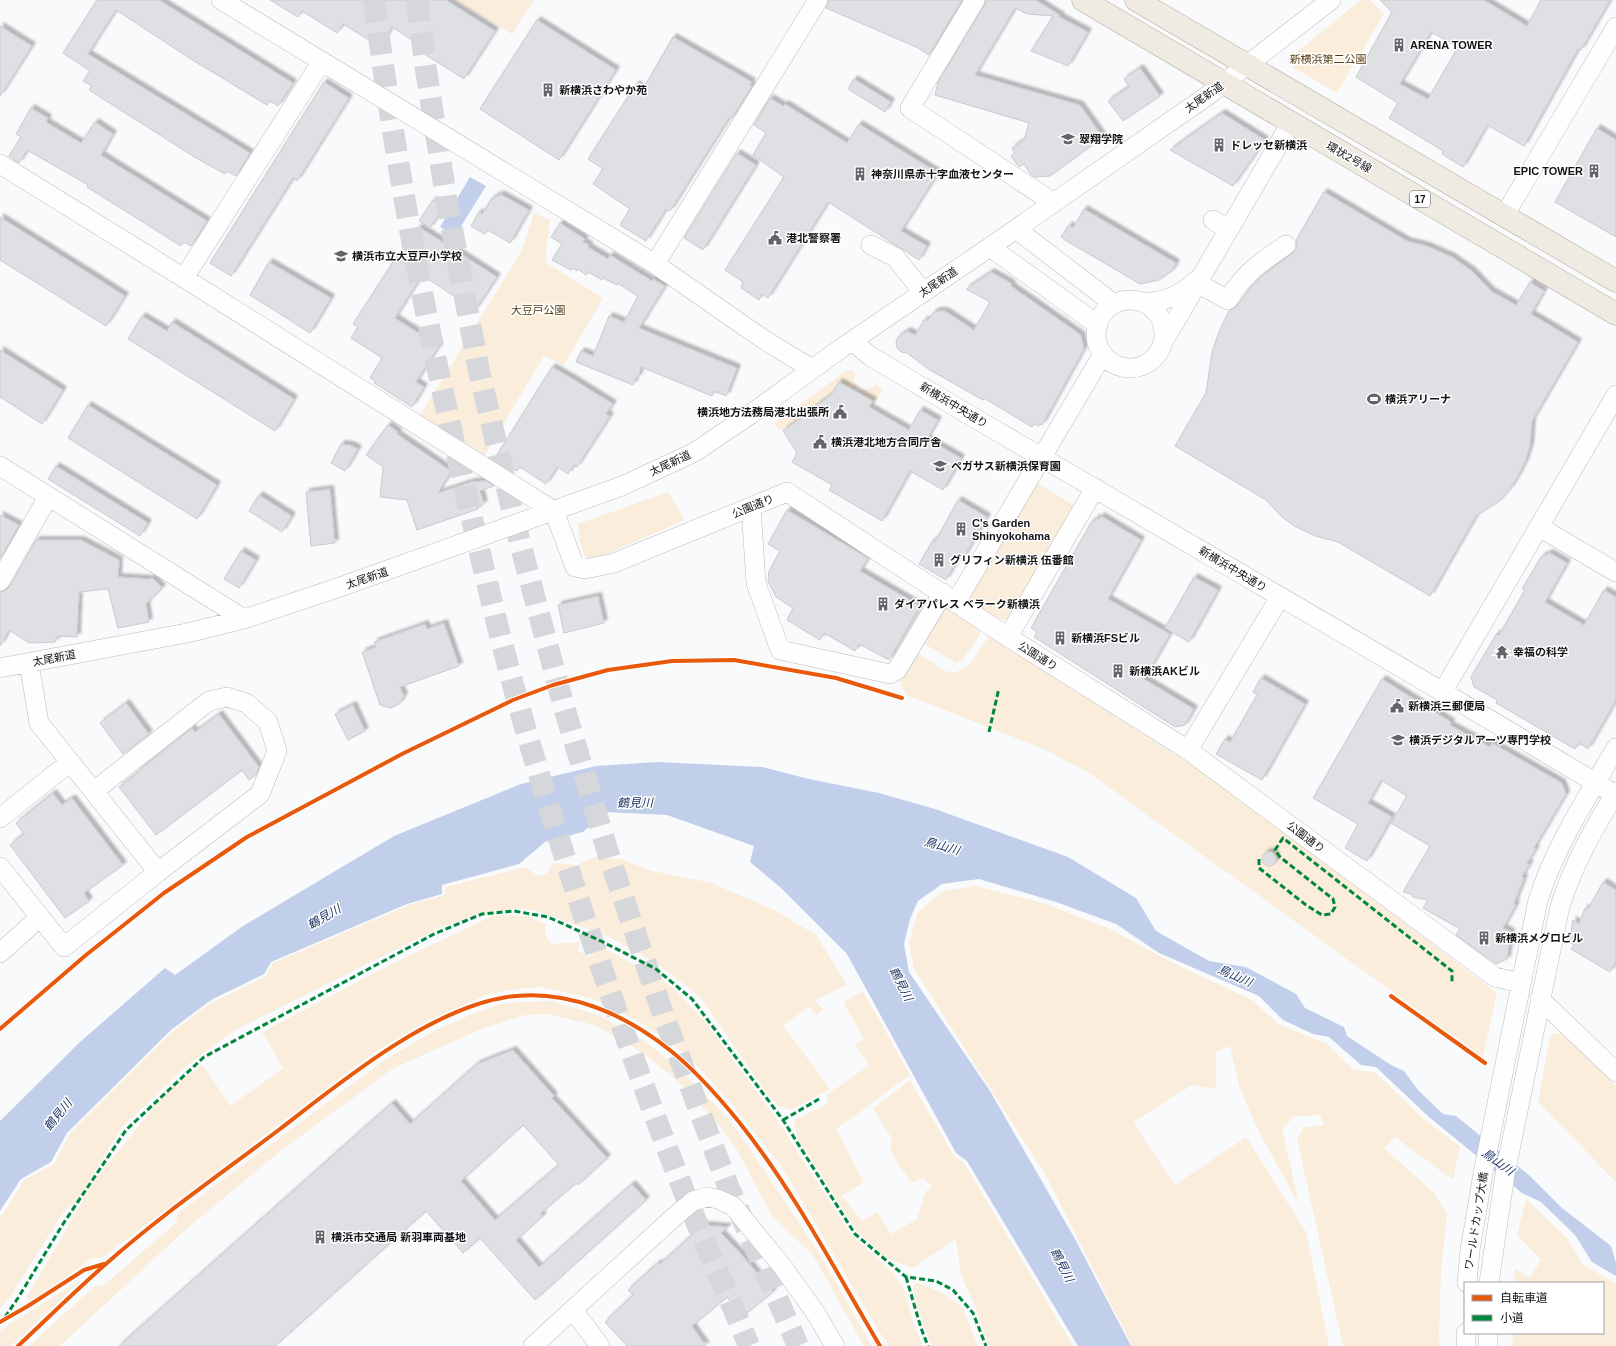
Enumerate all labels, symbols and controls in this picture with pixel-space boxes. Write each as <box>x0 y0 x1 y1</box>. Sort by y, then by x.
building icon: ARENA TOWER <box>1391 37 1407 53</box>
place label: ARENA TOWER <box>1410 39 1493 51</box>
park label: 新横浜第二公園 <box>1290 53 1367 65</box>
street label: 太尾新道 <box>1183 79 1225 115</box>
building icon: 新横浜さわやか苑 <box>540 82 556 98</box>
place label: 新横浜さわやか苑 <box>559 84 647 96</box>
school or university icon: 翠翔学院 <box>1060 131 1076 147</box>
place label: 翠翔学院 <box>1079 133 1123 145</box>
building icon: ドレッセ新横浜 <box>1211 137 1227 153</box>
place label: ドレッセ新横浜 <box>1230 139 1307 151</box>
street label: 環状2号線 <box>1324 139 1374 175</box>
building icon: EPIC TOWER <box>1586 163 1602 179</box>
place label: EPIC TOWER <box>1514 165 1583 177</box>
building icon: 神奈川県赤十字血液センター <box>852 166 868 182</box>
place label: 神奈川県赤十字血液センター <box>871 168 1014 180</box>
road number: 17 <box>1410 191 1430 207</box>
public building icon: 港北警察署 <box>767 230 783 246</box>
place label: 港北警察署 <box>786 232 841 244</box>
school or university icon: 横浜市立大豆戸小学校 <box>333 248 349 264</box>
place label: 横浜市立大豆戸小学校 <box>352 250 462 262</box>
street label: 太尾新道 <box>916 265 960 299</box>
park label: 大豆戸公園 <box>511 304 566 316</box>
street label: 新横浜中央通り <box>918 380 990 430</box>
sports icon: 横浜アリーナ <box>1366 391 1382 407</box>
place label: 横浜アリーナ <box>1385 393 1451 405</box>
public building icon: 横浜地方法務局港北出張所 <box>832 404 848 420</box>
place label: 横浜地方法務局港北出張所 <box>697 406 829 418</box>
public building icon: 横浜港北地方合同庁舎 <box>812 434 828 450</box>
place label: 横浜港北地方合同庁舎 <box>831 436 942 448</box>
street label: 太尾新道 <box>648 448 692 478</box>
school or university icon: ペガサス新横浜保育園 <box>932 458 948 474</box>
place label: ペガサス新横浜保育園 <box>951 460 1061 472</box>
street label: 公園通り <box>730 492 776 520</box>
place label: C's Garden Shinyokohama <box>972 517 1051 542</box>
building icon: C's Garden Shinyokohama <box>953 521 969 537</box>
street label: 新横浜中央通り <box>1197 544 1269 594</box>
building icon: グリフィン新横浜 伍番館 <box>931 552 947 568</box>
place label: グリフィン新横浜 伍番館 <box>950 554 1074 566</box>
street label: 太尾新道 <box>344 565 390 591</box>
building icon: ダイアパレス ベラーク新横浜 <box>875 596 891 612</box>
place label: ダイアパレス ベラーク新横浜 <box>894 598 1040 610</box>
building icon: 新横浜FSビル <box>1052 630 1068 646</box>
place label: 新横浜FSビル <box>1071 632 1140 644</box>
street label: 公園通り <box>1016 639 1060 673</box>
temple icon: 幸福の科学 <box>1494 644 1510 660</box>
place label: 幸福の科学 <box>1513 646 1568 658</box>
street label: 太尾新道 <box>31 648 77 668</box>
building icon: 新横浜AKビル <box>1110 663 1126 679</box>
place label: 新横浜AKビル <box>1129 665 1200 677</box>
public building icon: 新横浜三郵便局 <box>1389 698 1405 714</box>
place label: 新横浜三郵便局 <box>1408 700 1485 712</box>
school or university icon: 横浜デジタルアーツ専門学校 <box>1390 732 1406 748</box>
place label: 横浜デジタルアーツ専門学校 <box>1409 734 1551 746</box>
water label: 鶴見川 <box>617 796 655 810</box>
street label: 公園通り <box>1285 819 1327 855</box>
water label: 鳥山川 <box>923 834 963 858</box>
water label: 鶴見川 <box>305 901 345 932</box>
building icon: 新横浜メグロビル <box>1476 930 1492 946</box>
place label: 新横浜メグロビル <box>1495 932 1583 944</box>
water label: 鳥山川 <box>1216 962 1256 991</box>
water label: 鶴見川 <box>887 965 916 1005</box>
water label: 鶴見川 <box>41 1095 76 1133</box>
water label: 鳥山川 <box>1479 1146 1518 1179</box>
street label: ワールドカップ大橋 <box>1462 1171 1490 1271</box>
building icon: 横浜市交通局 新羽車両基地 <box>312 1229 328 1245</box>
place label: 横浜市交通局 新羽車両基地 <box>331 1231 466 1243</box>
water label: 鶴見川 <box>1048 1246 1077 1286</box>
legend <box>1464 1282 1604 1334</box>
text: 自転車道 <box>1500 1291 1548 1305</box>
text: 小道 <box>1500 1311 1524 1325</box>

